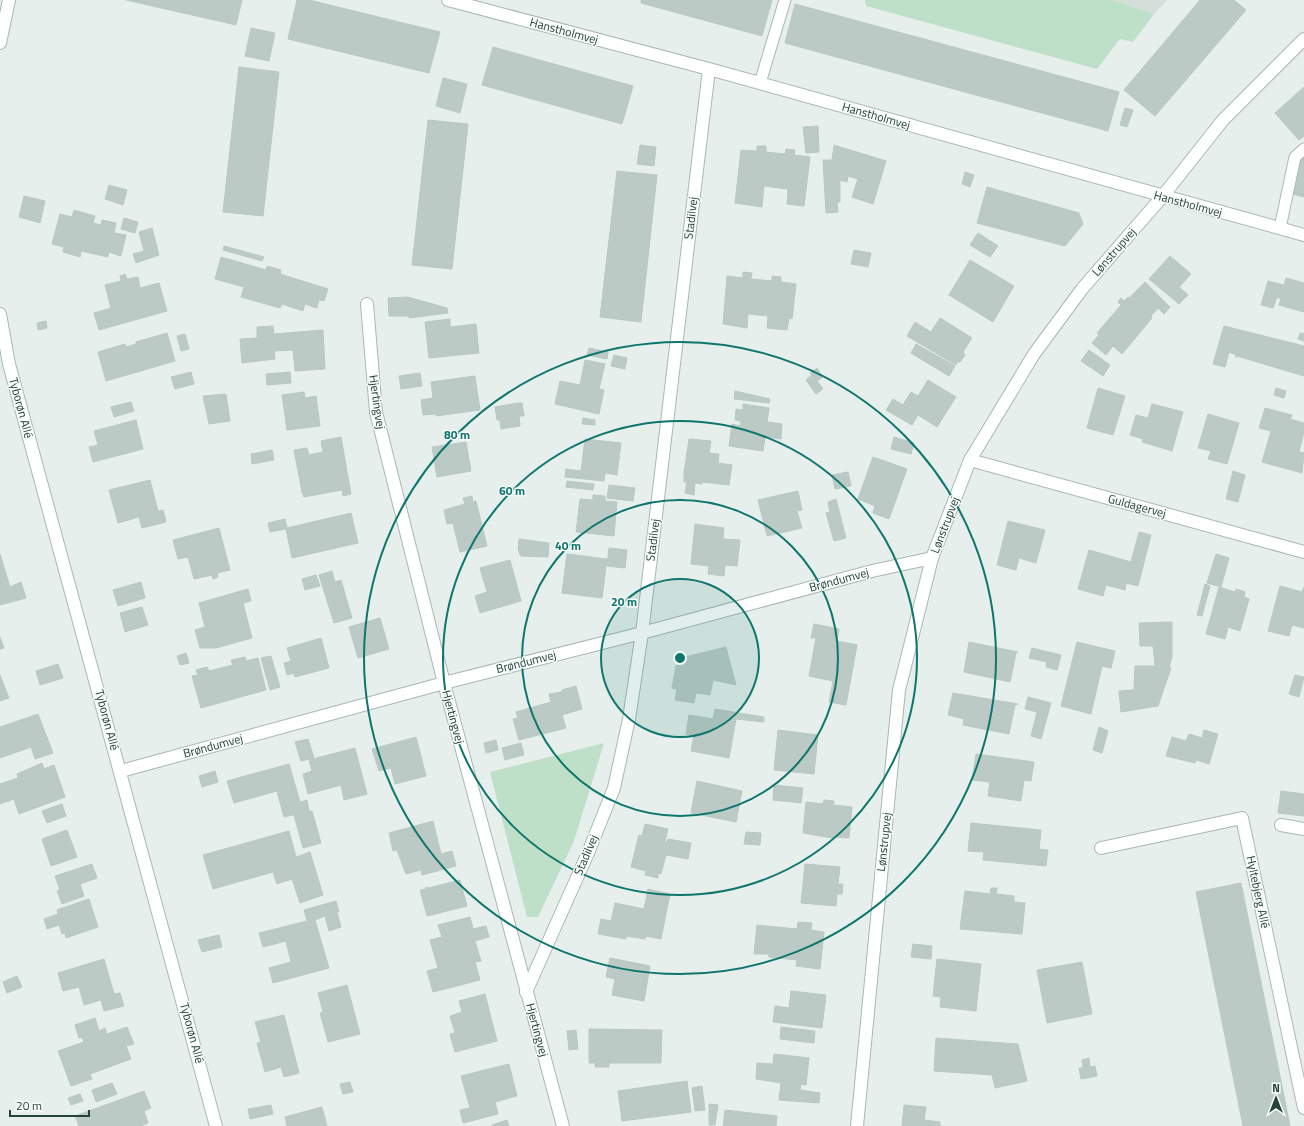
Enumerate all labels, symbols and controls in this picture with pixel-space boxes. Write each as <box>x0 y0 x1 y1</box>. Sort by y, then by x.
street label: Hanstholmvej <box>528 12 601 49</box>
street label: Hanstholmvej <box>840 97 913 134</box>
street label: Hanstholmvej <box>1152 185 1225 222</box>
street label: Stadilvej <box>678 196 703 240</box>
street label: Lønstrupvej <box>1087 223 1140 280</box>
street label: Hjertingvej <box>364 373 391 430</box>
street label: Tyborøn Allé <box>4 375 39 440</box>
text: 80 m <box>444 425 470 444</box>
text: 60 m <box>499 481 525 500</box>
street label: Guldagervej <box>1106 489 1168 522</box>
street label: Lønstrupvej <box>925 494 964 556</box>
street label: Stadilvej <box>640 518 665 562</box>
text: 40 m <box>555 536 581 555</box>
street label: Brøndumvej <box>807 562 871 597</box>
text: 20 m <box>611 592 637 611</box>
street label: Brøndumvej <box>494 645 558 678</box>
centre of rings <box>673 651 687 665</box>
street label: Tyborøn Allé <box>90 687 125 752</box>
street label: Hjertingvej <box>437 688 470 746</box>
street label: Brøndumvej <box>181 728 245 763</box>
street label: Lønstrupvej <box>871 811 896 872</box>
street label: Stadilvej <box>568 831 603 878</box>
street label: Hyltebjerg Allé <box>1242 854 1275 930</box>
street label: Tyborøn Allé <box>175 1000 210 1065</box>
street label: Hjertingvej <box>521 1001 554 1059</box>
north arrow <box>1256 1078 1296 1118</box>
text: N <box>1272 1080 1280 1096</box>
scale bar <box>10 1092 89 1118</box>
text: 20 m <box>16 1096 42 1115</box>

